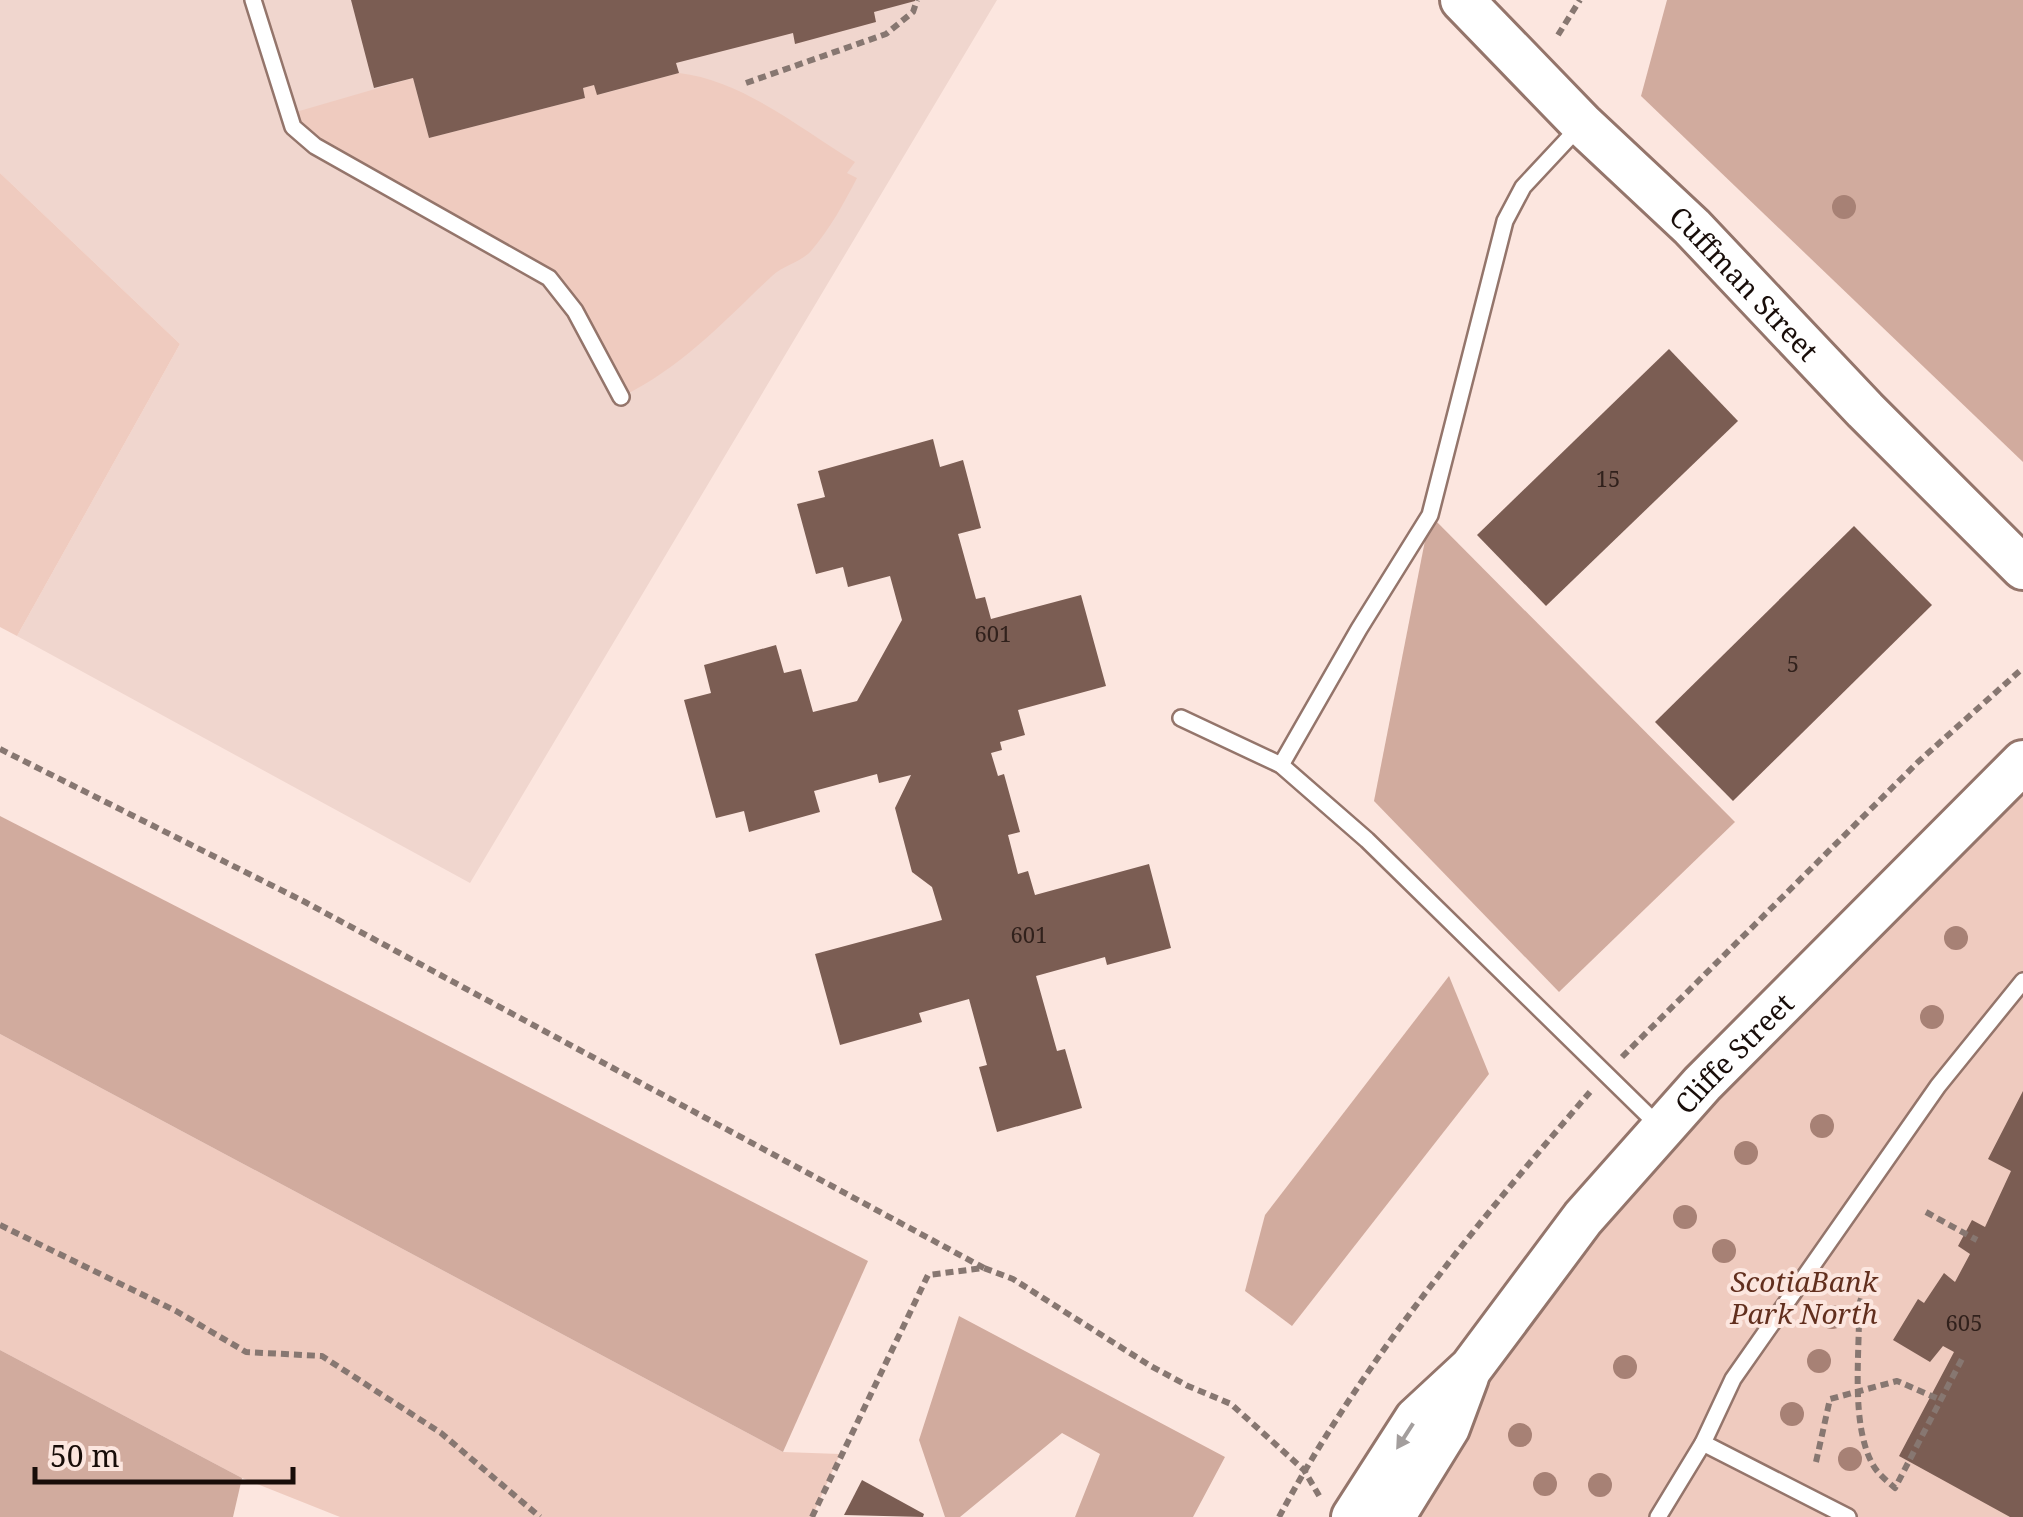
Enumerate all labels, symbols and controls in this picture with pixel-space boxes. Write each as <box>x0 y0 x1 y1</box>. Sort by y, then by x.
street label: Cuffman Street <box>1662 197 1828 369</box>
house number: 15 <box>1596 463 1620 493</box>
house number: 601 <box>975 618 1011 648</box>
house number: 5 <box>1787 648 1799 678</box>
house number: 601 <box>1011 919 1047 949</box>
street label: Cliffe Street <box>1666 984 1801 1122</box>
park label: ScotiaBank Park North <box>1729 1262 1879 1332</box>
house number: 605 <box>1946 1307 1982 1337</box>
scale bar <box>35 1422 292 1484</box>
one-way arrow <box>1396 1423 1414 1450</box>
text: 50 m <box>50 1435 120 1476</box>

